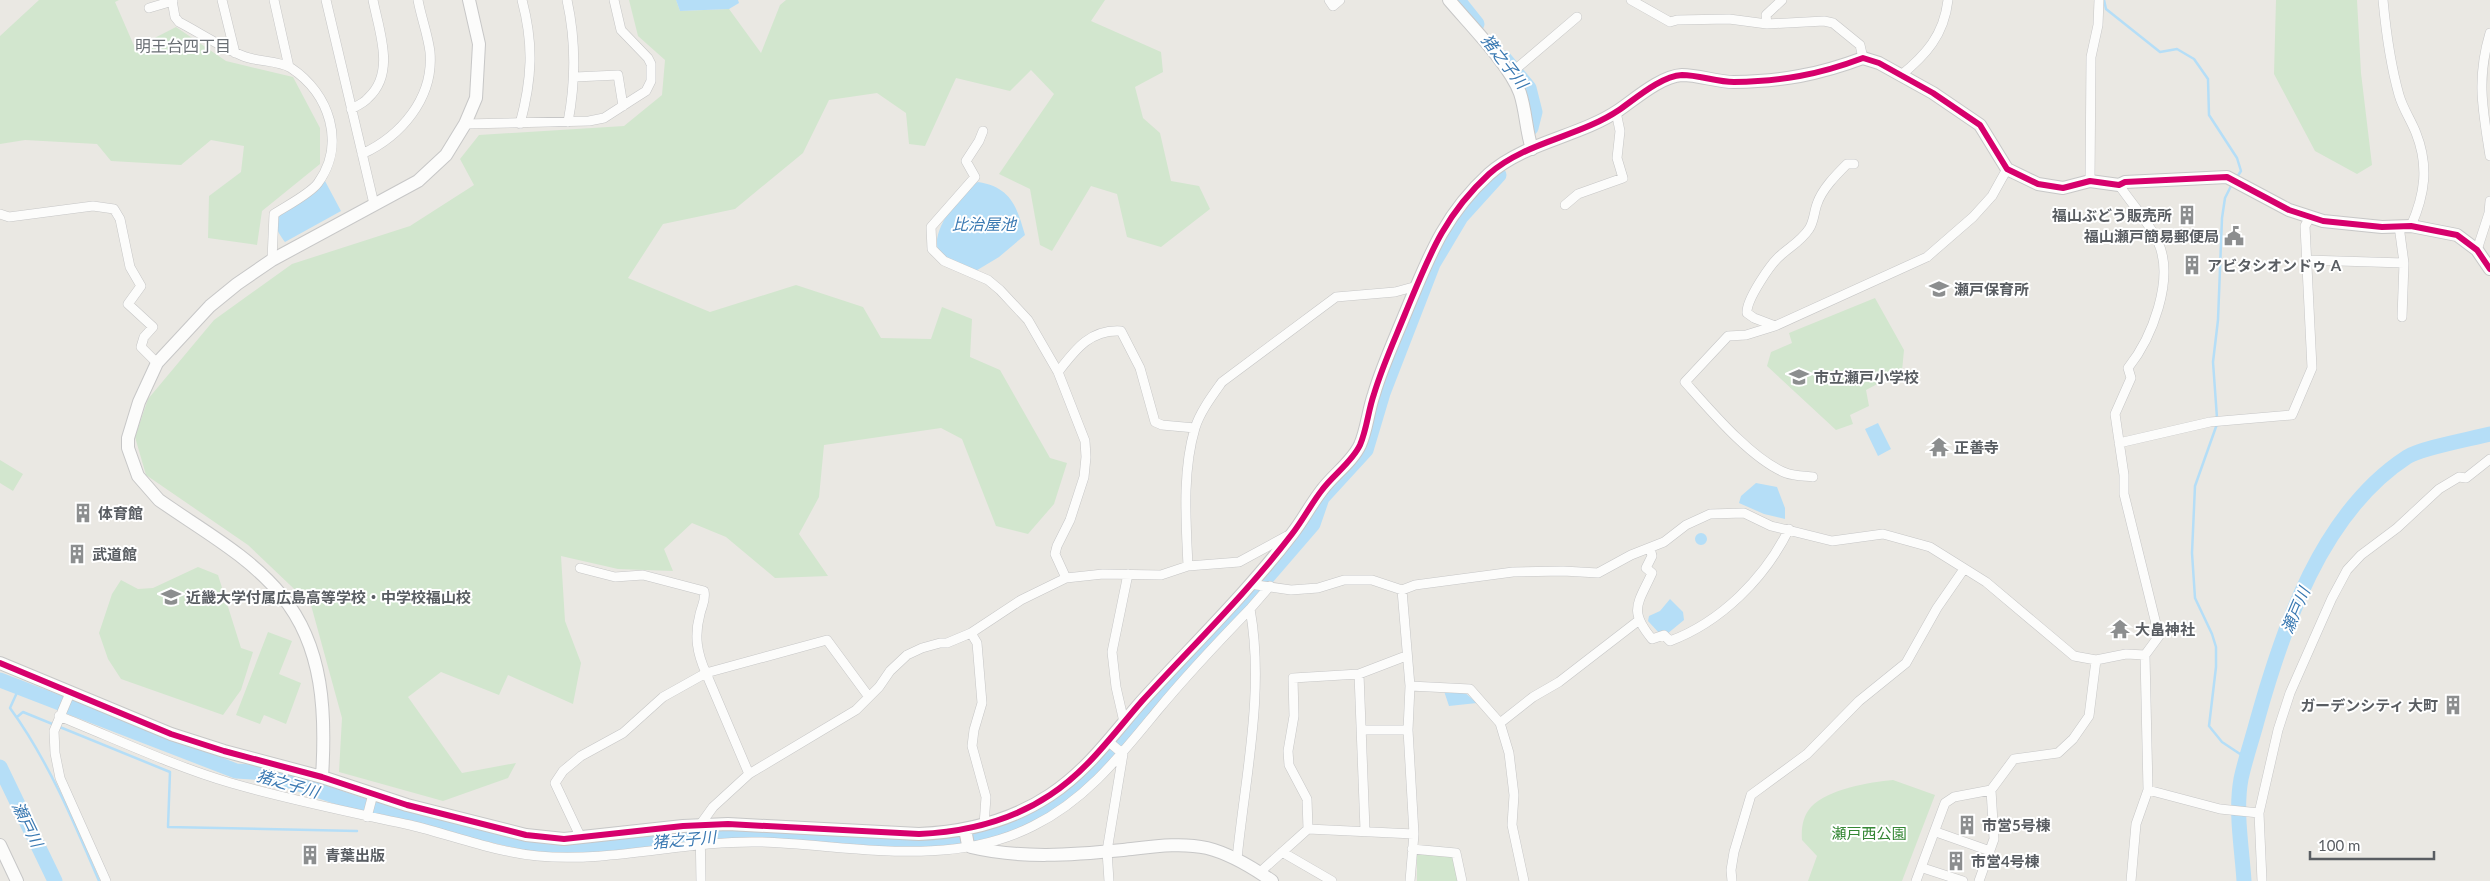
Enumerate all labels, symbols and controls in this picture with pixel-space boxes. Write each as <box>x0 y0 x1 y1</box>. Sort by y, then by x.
water label: 猪之子川 <box>1478 30 1533 94</box>
district label: 明王台四丁目 <box>135 36 231 55</box>
building icon: 福山ぶどう販売所 <box>2176 204 2198 226</box>
place label: 福山ぶどう販売所 <box>2051 206 2172 224</box>
water label: 比治屋池 <box>952 214 1018 233</box>
public building icon: 福山瀬戸簡易郵便局 <box>2223 225 2245 247</box>
place label: 福山瀬戸簡易郵便局 <box>2083 227 2219 245</box>
building icon: アビタシオンドゥ A <box>2181 254 2203 276</box>
place label: アビタシオンドゥ A <box>2207 256 2342 274</box>
school or university icon: 瀬戸保育所 <box>1928 278 1950 300</box>
place label: 瀬戸保育所 <box>1954 280 2029 298</box>
school or university icon: 市立瀬戸小学校 <box>1788 366 1810 388</box>
place label: 市立瀬戸小学校 <box>1814 368 1919 386</box>
temple icon: 正善寺 <box>1928 436 1950 458</box>
place label: 正善寺 <box>1954 438 1999 456</box>
building icon: 体育館 <box>72 502 94 524</box>
place label: 体育館 <box>98 504 143 522</box>
building icon: 武道館 <box>66 543 88 565</box>
place label: 武道館 <box>92 545 137 563</box>
water label: 瀬戸川 <box>2277 582 2314 636</box>
school or university icon: 近畿大学付属広島高等学校・中学校福山校 <box>160 586 182 608</box>
place label: 近畿大学付属広島高等学校・中学校福山校 <box>186 588 471 606</box>
temple icon: 大畠神社 <box>2109 618 2131 640</box>
place label: 大畠神社 <box>2135 620 2195 638</box>
building icon: ガーデンシティ 大町 <box>2442 694 2464 716</box>
place label: ガーデンシティ 大町 <box>2300 696 2438 714</box>
water label: 猪之子川 <box>255 765 323 802</box>
water label: 瀬戸川 <box>9 798 48 852</box>
building icon: 市営5号棟 <box>1956 814 1978 836</box>
place label: 市営5号棟 <box>1982 816 2051 834</box>
park label: 瀬戸西公園 <box>1831 824 1907 842</box>
water label: 猪之子川 <box>651 827 719 851</box>
scale bar <box>2310 828 2434 860</box>
text: 100 m <box>2318 836 2360 854</box>
building icon: 青葉出版 <box>299 844 321 866</box>
place label: 青葉出版 <box>325 846 385 864</box>
building icon: 市営4号棟 <box>1945 850 1967 872</box>
place label: 市営4号棟 <box>1971 852 2040 870</box>

